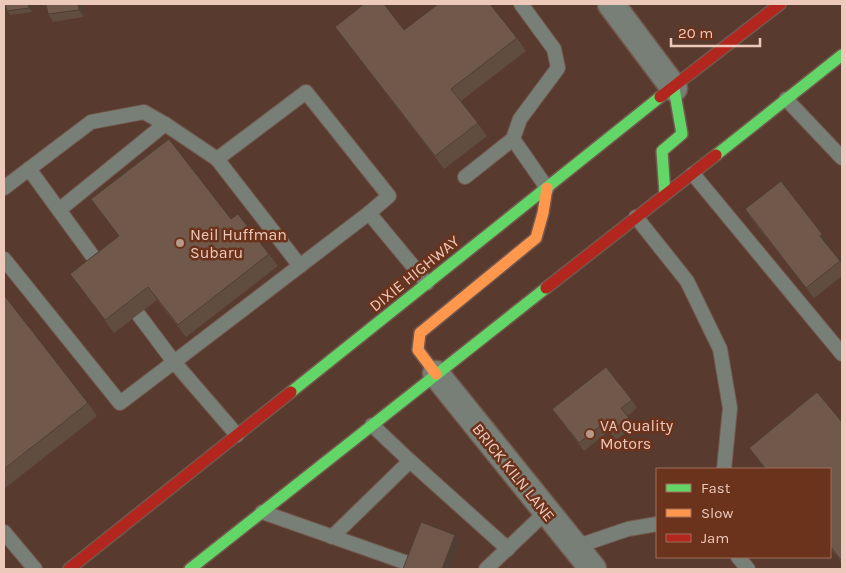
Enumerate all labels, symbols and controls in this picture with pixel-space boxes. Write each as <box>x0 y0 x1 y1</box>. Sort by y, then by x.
scale bar <box>671 15 760 47</box>
text: 20 m <box>678 24 713 42</box>
place label: Neil Huffman Subaru <box>190 225 287 262</box>
street label: DIXIE HIGHWAY <box>366 231 463 315</box>
marker: Neil Huffman Subaru <box>174 237 186 249</box>
place label: VA Quality Motors <box>600 416 674 453</box>
street label: BRICK KILN LANE <box>468 419 559 525</box>
marker: VA Quality Motors <box>584 428 596 440</box>
legend <box>656 468 831 558</box>
text: Fast <box>701 479 731 497</box>
text: Slow <box>701 504 733 522</box>
text: Jam <box>701 529 729 547</box>

